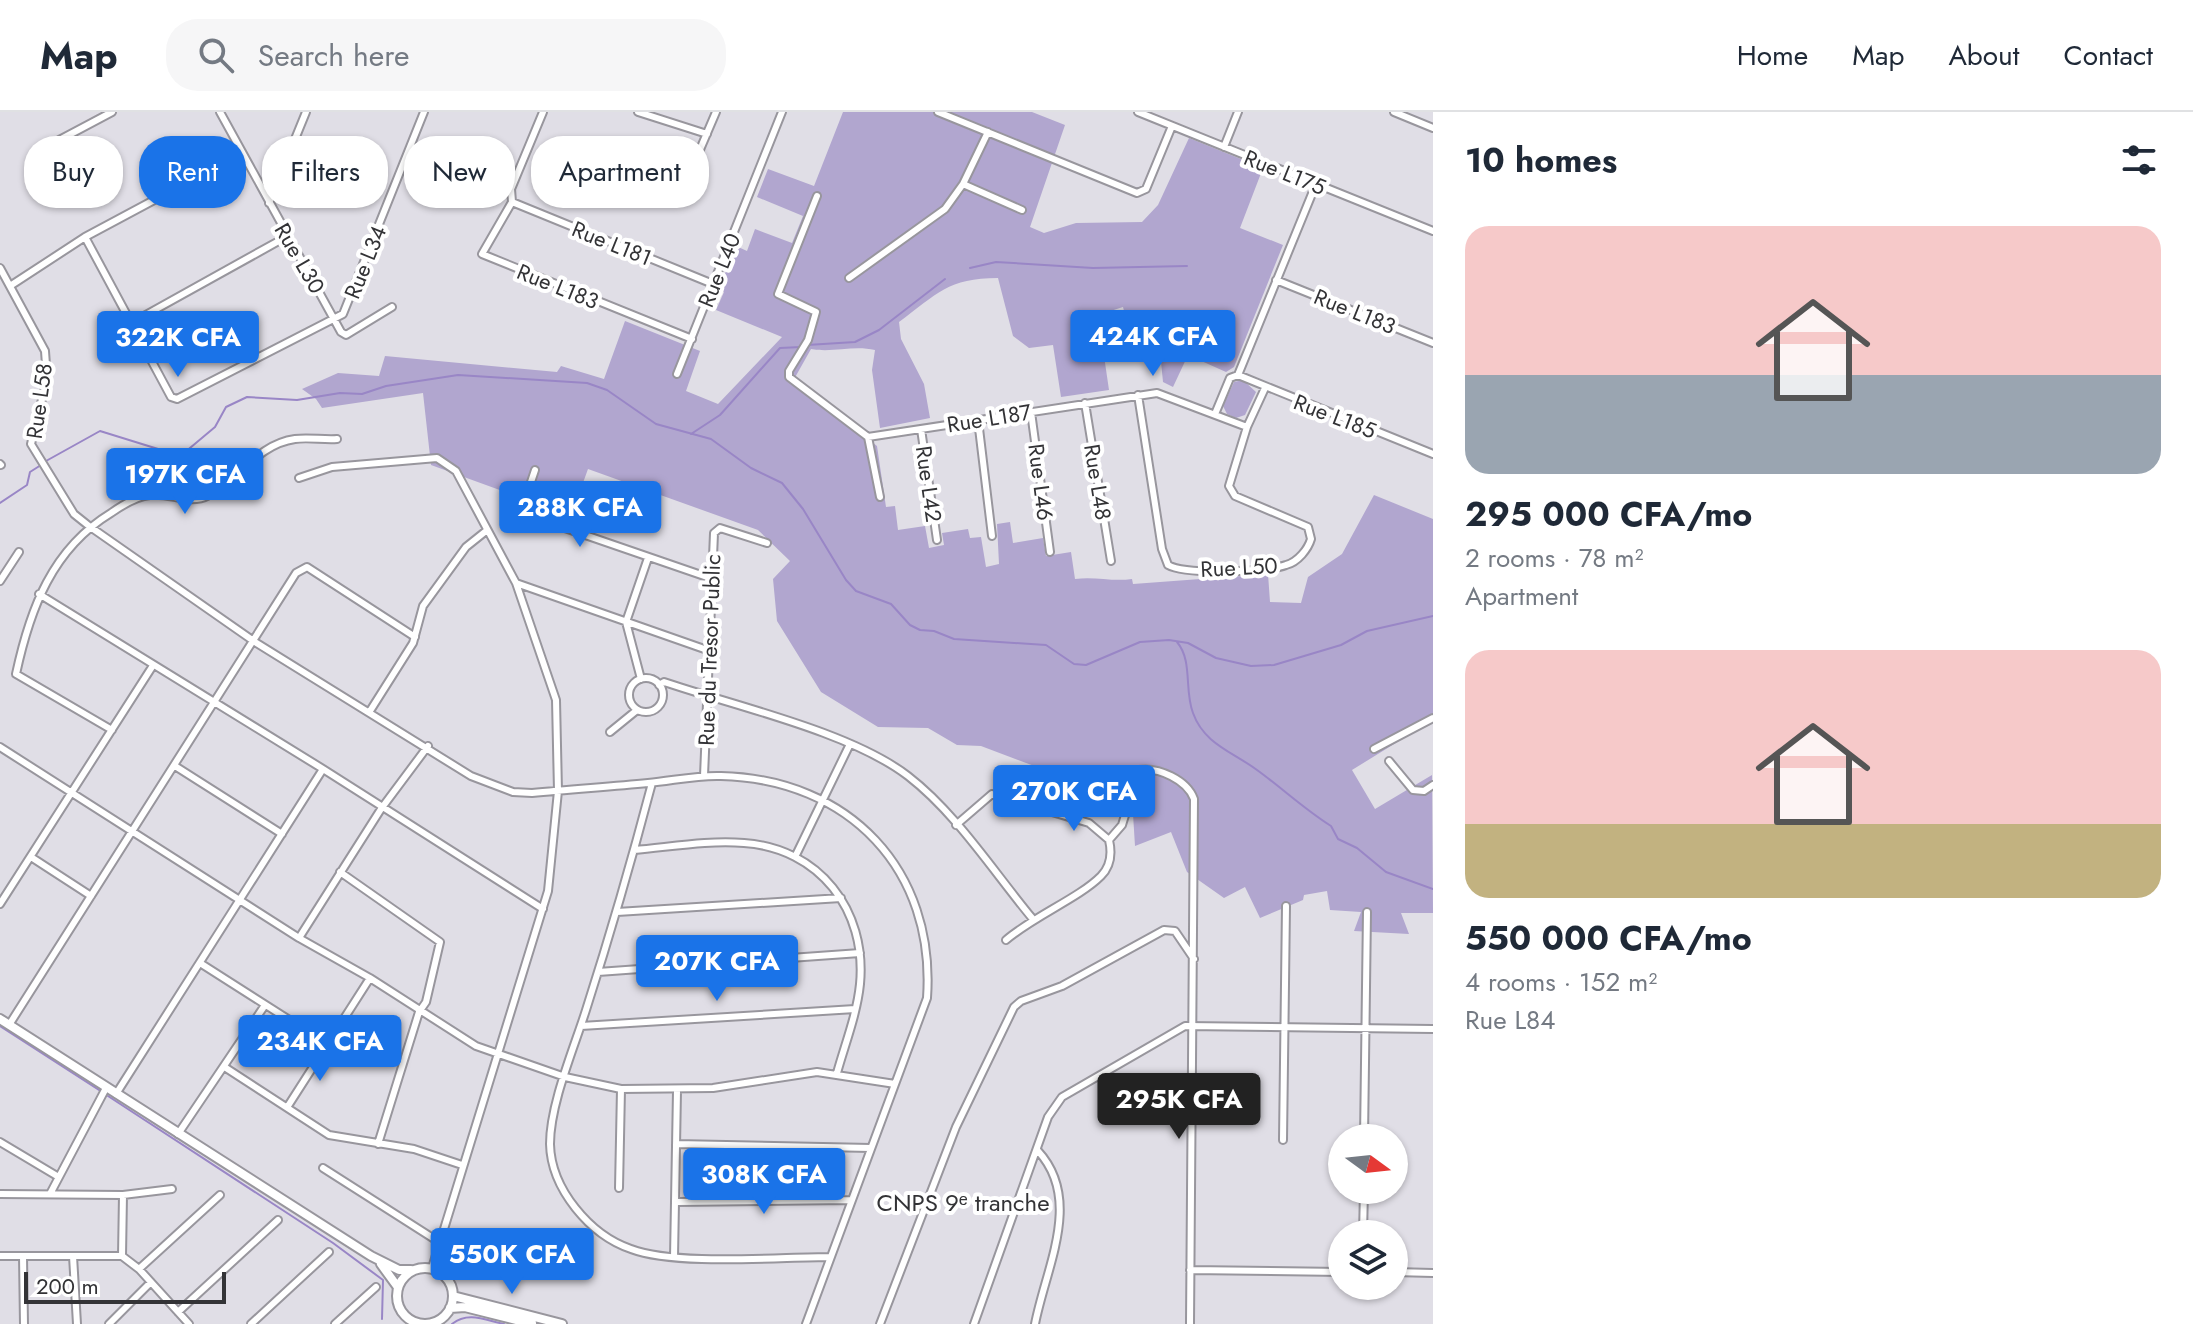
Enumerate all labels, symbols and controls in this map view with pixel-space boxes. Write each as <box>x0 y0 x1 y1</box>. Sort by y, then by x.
search box <box>166 19 726 91</box>
text: Map <box>40 28 118 83</box>
icon: search <box>194 33 238 77</box>
text: Search here <box>258 34 410 77</box>
text: Home <box>1737 35 1808 76</box>
text: Map <box>1852 35 1904 76</box>
text: About <box>1948 35 2020 76</box>
text: Contact <box>2064 35 2153 76</box>
chip: Buy <box>24 136 123 208</box>
chip: Rent <box>139 136 246 208</box>
chip: Filters <box>262 136 388 208</box>
chip: New <box>404 136 515 208</box>
chip: Apartment <box>531 136 709 208</box>
text: 10 homes <box>1465 136 1617 185</box>
icon: filters <box>2117 138 2161 182</box>
street label: Rue L175 <box>1239 141 1331 203</box>
street label: Rue L181 <box>567 213 657 273</box>
street label: Rue L30 <box>267 217 333 299</box>
street label: Rue L34 <box>336 220 394 303</box>
street label: Rue L40 <box>690 228 748 312</box>
street label: Rue L183 <box>512 255 604 317</box>
icon: home <box>1741 278 1885 422</box>
street label: Rue L183 <box>1309 280 1401 342</box>
pin: 424K CFA <box>1070 310 1236 378</box>
pin: 322K CFA <box>95 311 261 379</box>
text: 424K CFA <box>1088 317 1218 355</box>
text: 322K CFA <box>115 318 241 356</box>
street label: Rue L58 <box>18 361 60 441</box>
street label: Rue L185 <box>1289 386 1381 446</box>
street label: Rue L187 <box>945 395 1034 440</box>
street label: Rue L46 <box>1020 442 1062 522</box>
street label: Rue L48 <box>1076 442 1120 522</box>
street label: Rue L42 <box>908 444 950 524</box>
pin: 197K CFA <box>102 448 268 516</box>
text: 197K CFA <box>124 455 246 493</box>
pin: 288K CFA <box>497 481 663 549</box>
text: 288K CFA <box>517 488 643 526</box>
text: 295 000 CFA/mo <box>1465 490 1752 539</box>
text: 2 rooms · 78 m² <box>1465 539 1644 577</box>
street label: Rue L50 <box>1200 549 1278 585</box>
street label: Rue du Tresor Public <box>690 554 728 746</box>
text: Apartment <box>1465 577 1578 615</box>
icon: home <box>1741 702 1885 846</box>
pin: 270K CFA <box>991 765 1157 833</box>
text: 270K CFA <box>1011 772 1137 810</box>
text: 550 000 CFA/mo <box>1465 914 1752 963</box>
pin: 207K CFA <box>634 935 800 1003</box>
text: 207K CFA <box>654 942 780 980</box>
text: 4 rooms · 152 m² <box>1465 963 1657 1001</box>
text: Rue L84 <box>1465 1001 1555 1039</box>
pin: 234K CFA <box>237 1015 403 1083</box>
text: 234K CFA <box>256 1022 384 1060</box>
pin: 295K CFA <box>1096 1073 1262 1141</box>
text: 295K CFA <box>1115 1080 1243 1118</box>
north arrow <box>1328 1124 1408 1204</box>
map controls <box>1328 1124 1408 1300</box>
pin: 308K CFA <box>681 1148 847 1216</box>
text: 308K CFA <box>701 1155 827 1193</box>
district label: CNPS 9ᵉ tranche <box>876 1185 1050 1220</box>
button: layers <box>1328 1220 1408 1300</box>
pin: 550K CFA <box>429 1228 595 1296</box>
text: 550K CFA <box>449 1235 575 1273</box>
scale bar <box>24 1268 226 1304</box>
text: 200 m <box>36 1270 99 1302</box>

